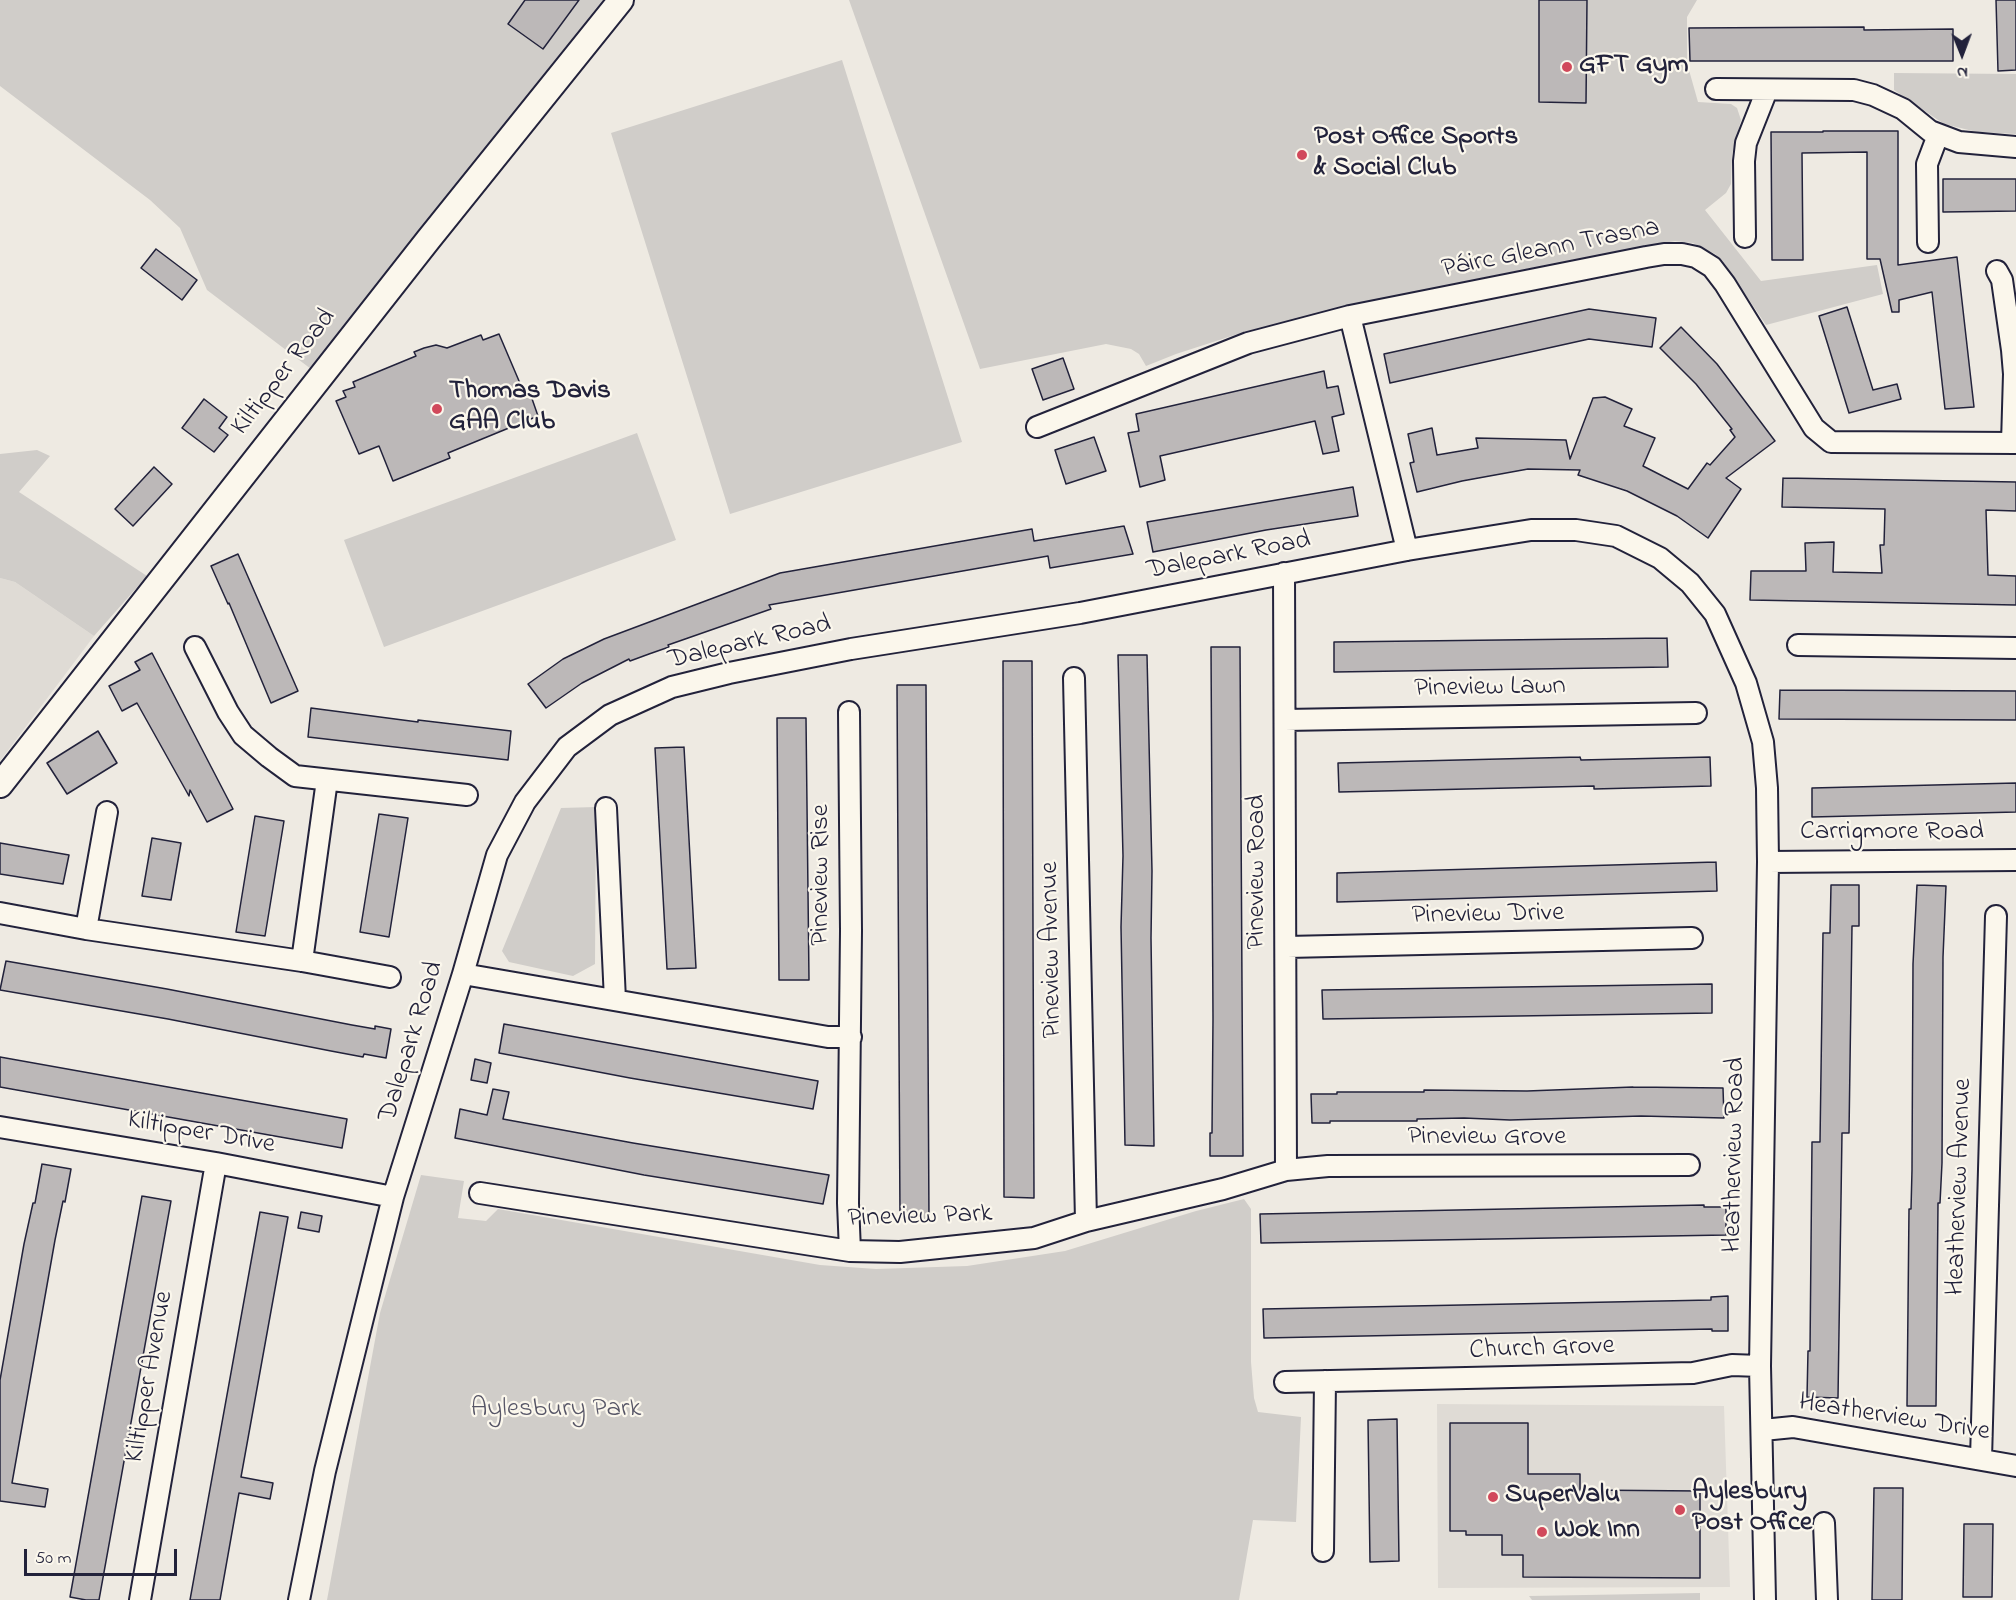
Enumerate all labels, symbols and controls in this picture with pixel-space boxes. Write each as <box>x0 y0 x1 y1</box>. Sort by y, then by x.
north arrow <box>1932 24 1992 84</box>
place label: GFT Gym <box>1579 51 1689 83</box>
marker: GFT Gym <box>1560 60 1574 74</box>
text: N <box>1957 60 1968 84</box>
place label: Post Office Sports & Social Club <box>1314 123 1518 186</box>
marker: Post Office Sports & Social Club <box>1295 148 1309 162</box>
street label: Páirc Gleann Trasna <box>1439 213 1663 287</box>
street label: Kiltipper Road <box>226 303 344 443</box>
place label: Thomas Davis GAA Club <box>449 377 611 440</box>
marker: Thomas Davis GAA Club <box>430 402 444 416</box>
street label: Dalepark Road <box>1144 525 1314 589</box>
street label: Dalepark Road <box>665 610 835 678</box>
street label: Pineview Lawn <box>1414 671 1566 707</box>
street label: Pineview Road <box>1243 795 1275 949</box>
street label: Pineview Rise <box>807 804 839 946</box>
street label: Carrigmore Road <box>1800 818 1984 850</box>
street label: Pineview Avenue <box>1035 861 1071 1039</box>
street label: Pineview Drive <box>1411 898 1565 934</box>
street label: Dalepark Road <box>373 958 453 1126</box>
street label: Heatherview Road <box>1718 1057 1754 1253</box>
street label: Heatherview Avenue <box>1941 1078 1981 1296</box>
street label: Kiltipper Drive <box>125 1105 277 1163</box>
street label: Pineview Grove <box>1408 1123 1566 1155</box>
street label: Pineview Park <box>847 1199 993 1237</box>
street label: Kiltipper Avenue <box>120 1289 182 1465</box>
street label: Church Grove <box>1469 1331 1615 1369</box>
street label: Heatherview Drive <box>1796 1388 1992 1450</box>
park label: Aylesbury Park <box>471 1395 641 1427</box>
place label: Aylesbury Post Office <box>1692 1478 1812 1541</box>
place label: SuperValu <box>1505 1481 1620 1513</box>
marker: SuperValu <box>1486 1490 1500 1504</box>
marker: Aylesbury Post Office <box>1673 1503 1687 1517</box>
place label: Wok Inn <box>1554 1516 1640 1548</box>
marker: Wok Inn <box>1535 1525 1549 1539</box>
scale bar <box>27 1537 180 1575</box>
text: 50 m <box>35 1546 72 1572</box>

